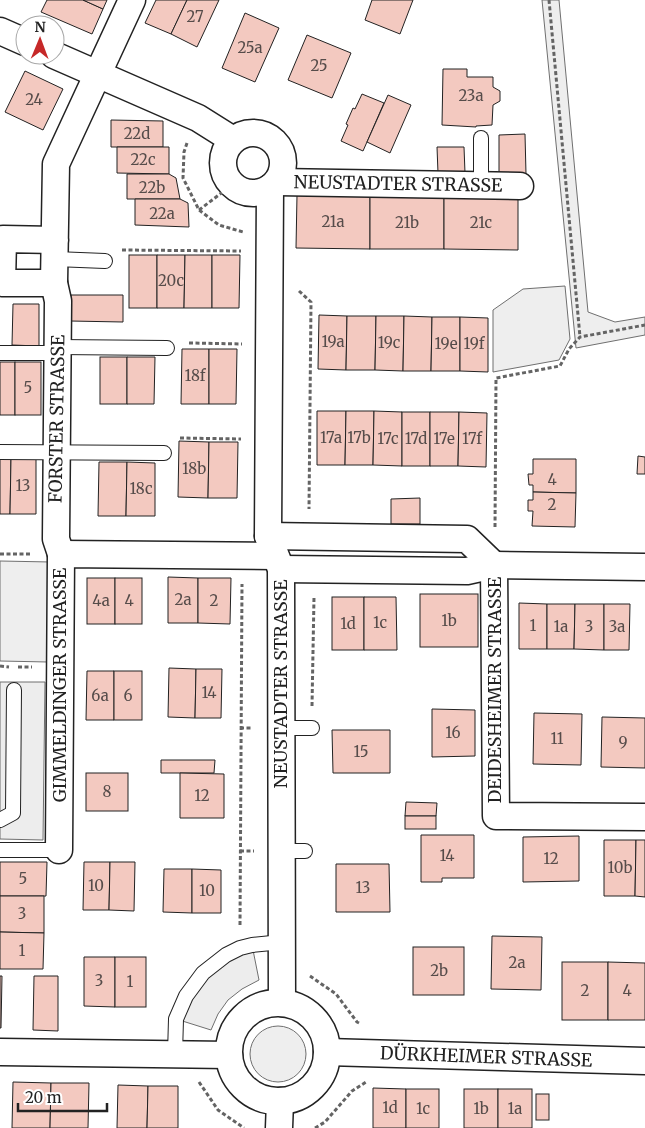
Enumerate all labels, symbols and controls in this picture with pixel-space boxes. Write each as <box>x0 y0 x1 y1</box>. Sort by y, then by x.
house number: 27 <box>187 7 204 26</box>
north arrow <box>15 15 65 65</box>
text: N <box>35 18 46 36</box>
house number: 25a <box>237 38 263 57</box>
house number: 25 <box>310 56 328 75</box>
house number: 23a <box>458 86 484 105</box>
house number: 24 <box>25 90 43 109</box>
house number: 22d <box>124 124 150 143</box>
house number: 22c <box>130 150 156 169</box>
street label: NEUSTADTER STRASSE <box>293 170 503 197</box>
house number: 22b <box>139 178 165 197</box>
house number: 22a <box>149 204 175 223</box>
house number: 21a <box>321 212 345 231</box>
house number: 21b <box>395 213 419 232</box>
house number: 21c <box>470 213 493 232</box>
house number: 20c <box>158 271 184 290</box>
house number: 19a <box>321 332 345 351</box>
house number: 19c <box>378 333 401 352</box>
street label: FORSTER STRASSE <box>44 334 69 503</box>
house number: 19e <box>435 334 458 353</box>
house number: 19f <box>464 334 486 353</box>
house number: 18f <box>185 366 207 385</box>
house number: 5 <box>24 378 32 397</box>
house number: 17a <box>320 428 342 447</box>
house number: 17b <box>347 428 371 447</box>
house number: 17c <box>377 429 399 448</box>
house number: 17d <box>405 429 427 448</box>
house number: 17e <box>433 429 455 448</box>
house number: 17f <box>462 429 483 448</box>
house number: 18b <box>182 459 206 478</box>
house number: 4 <box>547 470 557 489</box>
house number: 13 <box>16 476 30 495</box>
house number: 18c <box>130 479 153 498</box>
house number: 2 <box>548 495 557 514</box>
street label: GIMMELDINGER STRASSE <box>48 567 71 802</box>
street label: DEIDESHEIMER STRASSE <box>483 576 506 803</box>
street label: NEUSTADTER STRASSE <box>269 579 292 788</box>
house number: 2a <box>174 590 192 609</box>
house number: 4a <box>92 591 110 610</box>
house number: 4 <box>124 591 134 610</box>
house number: 2 <box>210 591 219 610</box>
house number: 1b <box>441 611 457 630</box>
house number: 1c <box>373 613 387 632</box>
house number: 1d <box>340 614 356 633</box>
house number: 1 <box>530 616 537 635</box>
house number: 1a <box>554 617 568 636</box>
house number: 3 <box>585 617 593 636</box>
house number: 3a <box>609 617 625 636</box>
house number: 14 <box>201 683 217 702</box>
house number: 6a <box>91 686 109 705</box>
house number: 6 <box>123 686 133 705</box>
house number: 16 <box>445 723 461 742</box>
house number: 11 <box>550 729 564 748</box>
house number: 9 <box>618 733 628 752</box>
house number: 15 <box>353 742 369 761</box>
house number: 8 <box>103 782 112 801</box>
house number: 12 <box>194 786 210 805</box>
house number: 14 <box>439 846 455 865</box>
house number: 12 <box>543 849 559 868</box>
house number: 10b <box>608 858 632 877</box>
house number: 5 <box>19 869 27 888</box>
house number: 10 <box>88 876 104 895</box>
house number: 13 <box>356 878 370 897</box>
house number: 10 <box>199 881 215 900</box>
house number: 3 <box>18 904 26 923</box>
house number: 1 <box>19 941 26 960</box>
house number: 2a <box>508 953 526 972</box>
house number: 2b <box>430 961 448 980</box>
house number: 3 <box>95 971 103 990</box>
house number: 1 <box>127 972 134 991</box>
house number: 2 <box>581 981 590 1000</box>
house number: 4 <box>622 981 632 1000</box>
street label: DÜRKHEIMER STRASSE <box>379 1041 593 1072</box>
scale bar <box>18 1080 106 1112</box>
text: 20 m <box>25 1088 62 1107</box>
house number: 1d <box>382 1098 398 1117</box>
house number: 1c <box>416 1099 430 1118</box>
house number: 1b <box>473 1099 489 1118</box>
house number: 1a <box>508 1099 522 1118</box>

